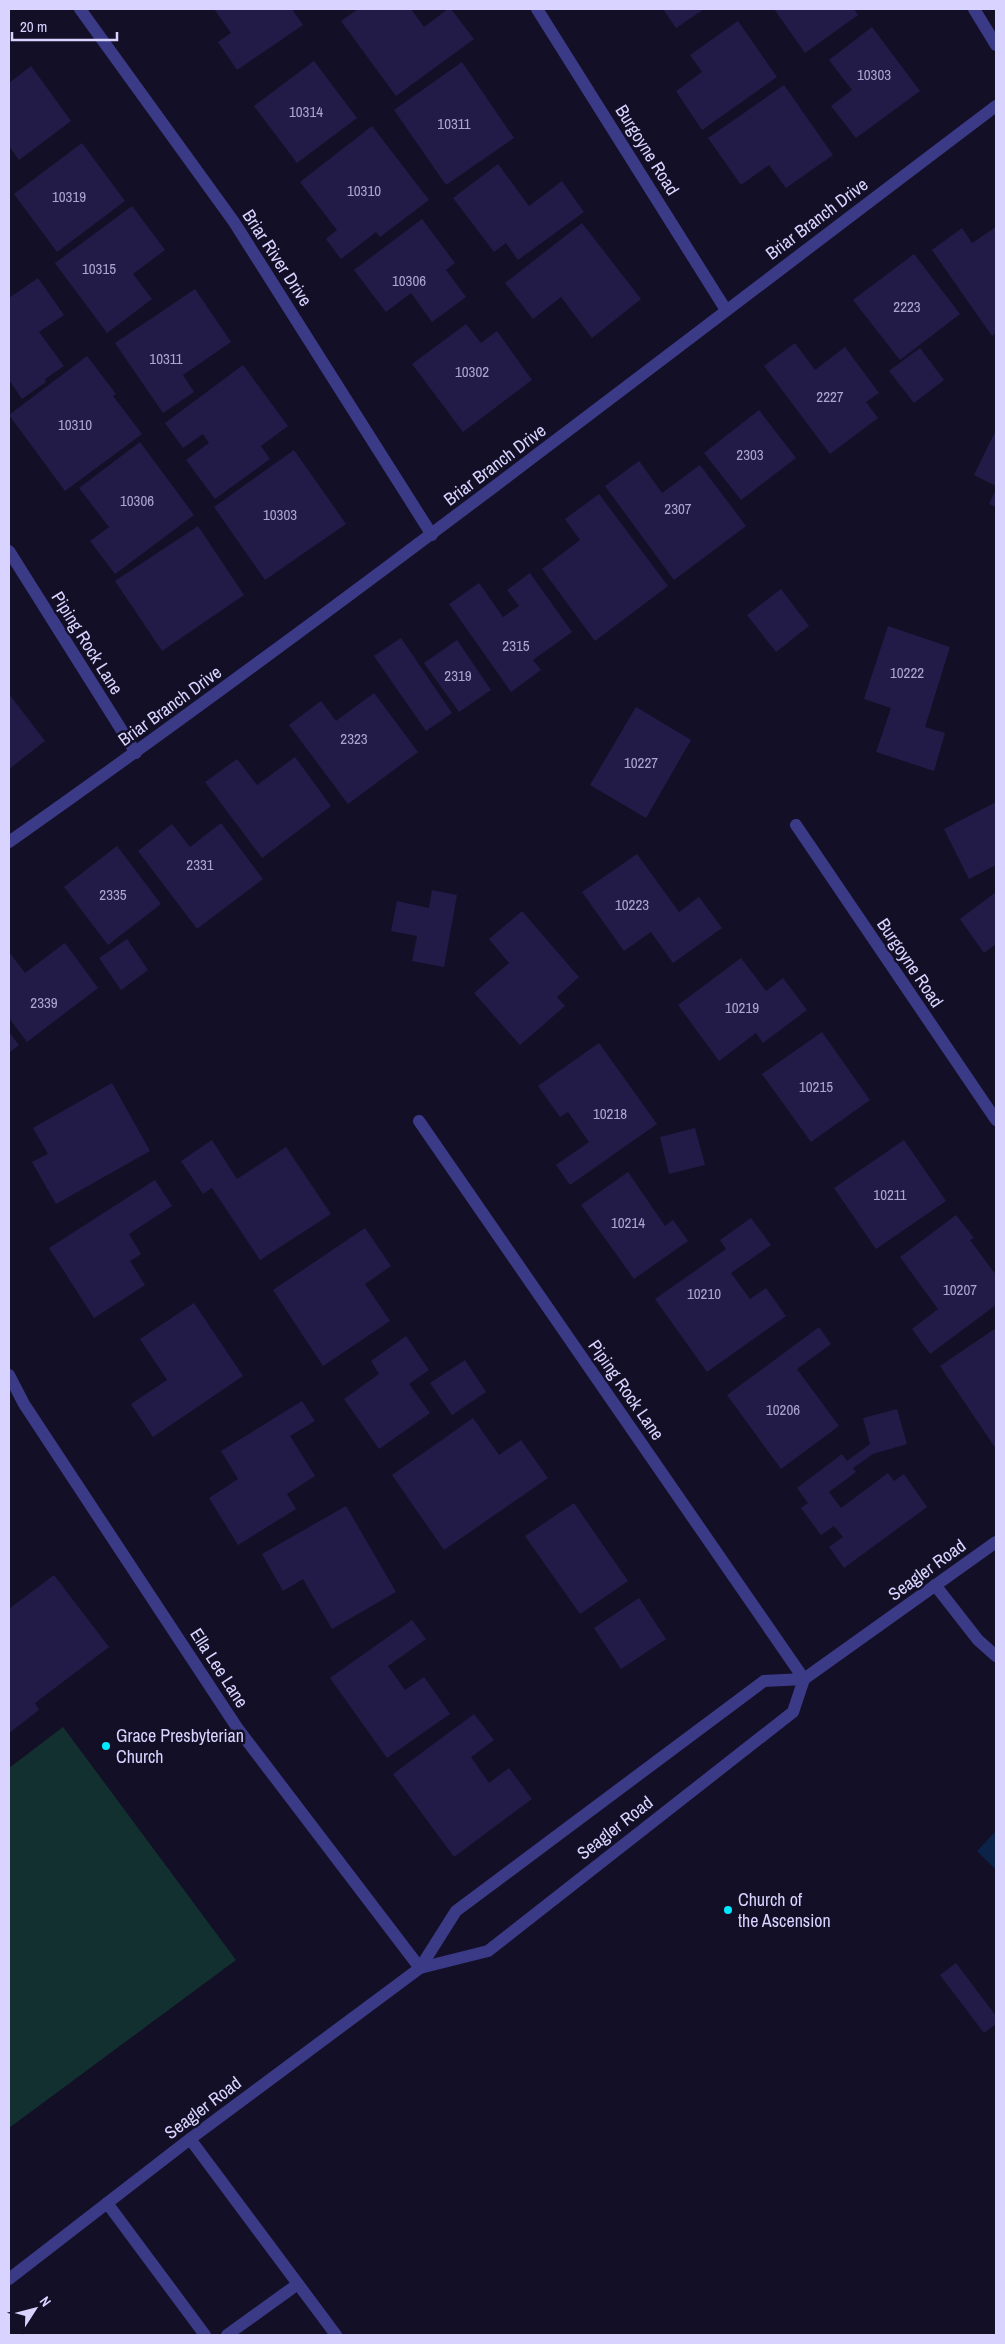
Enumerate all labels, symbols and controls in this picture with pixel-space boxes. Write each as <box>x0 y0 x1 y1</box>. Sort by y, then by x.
scale bar <box>12 10 118 42</box>
text: 20 m <box>20 16 47 37</box>
house number: 10303 <box>857 64 891 85</box>
street label: Burgoyne Road <box>610 100 685 200</box>
house number: 10314 <box>289 101 323 122</box>
house number: 10311 <box>437 113 471 134</box>
street label: Briar Branch Drive <box>760 172 873 265</box>
house number: 10310 <box>347 180 381 201</box>
house number: 10319 <box>52 186 86 207</box>
street label: Briar River Drive <box>237 204 318 311</box>
house number: 10315 <box>82 258 116 279</box>
house number: 10306 <box>392 270 426 291</box>
house number: 2223 <box>893 296 921 317</box>
house number: 10311 <box>149 348 183 369</box>
house number: 10302 <box>455 361 489 382</box>
house number: 2227 <box>816 386 844 407</box>
house number: 10310 <box>58 414 92 435</box>
street label: Briar Branch Drive <box>438 418 551 511</box>
house number: 2303 <box>736 444 764 465</box>
house number: 10306 <box>120 490 154 511</box>
house number: 2307 <box>664 498 692 519</box>
house number: 10303 <box>263 504 297 525</box>
street label: Piping Rock Lane <box>46 586 129 699</box>
house number: 2315 <box>502 635 530 656</box>
street label: Briar Branch Drive <box>113 660 226 752</box>
house number: 10222 <box>890 662 924 683</box>
house number: 2319 <box>444 665 472 686</box>
house number: 2323 <box>340 728 368 749</box>
house number: 10227 <box>624 752 658 773</box>
house number: 2331 <box>186 854 214 875</box>
house number: 2335 <box>99 884 127 905</box>
house number: 10223 <box>615 894 649 915</box>
street label: Burgoyne Road <box>871 913 949 1012</box>
house number: 2339 <box>30 992 58 1013</box>
house number: 10219 <box>725 997 759 1018</box>
house number: 10215 <box>799 1076 833 1097</box>
house number: 10218 <box>593 1103 627 1124</box>
house number: 10211 <box>873 1184 907 1205</box>
house number: 10214 <box>611 1212 645 1233</box>
house number: 10207 <box>943 1279 977 1300</box>
house number: 10210 <box>687 1283 721 1304</box>
street label: Piping Rock Lane <box>583 1334 670 1445</box>
house number: 10206 <box>766 1399 800 1420</box>
street label: Seagler Road <box>883 1533 971 1606</box>
street label: Ella Lee Lane <box>184 1623 254 1712</box>
place label: Grace Presbyterian Church <box>116 1723 244 1769</box>
marker: Grace Presbyterian Church <box>100 1740 112 1752</box>
street label: Seagler Road <box>571 1790 658 1865</box>
place label: Church of the Ascension <box>738 1887 831 1933</box>
marker: Church of the Ascension <box>722 1904 734 1916</box>
street label: Seagler Road <box>159 2070 246 2145</box>
north arrow <box>10 2284 60 2334</box>
text: N <box>36 2293 55 2310</box>

